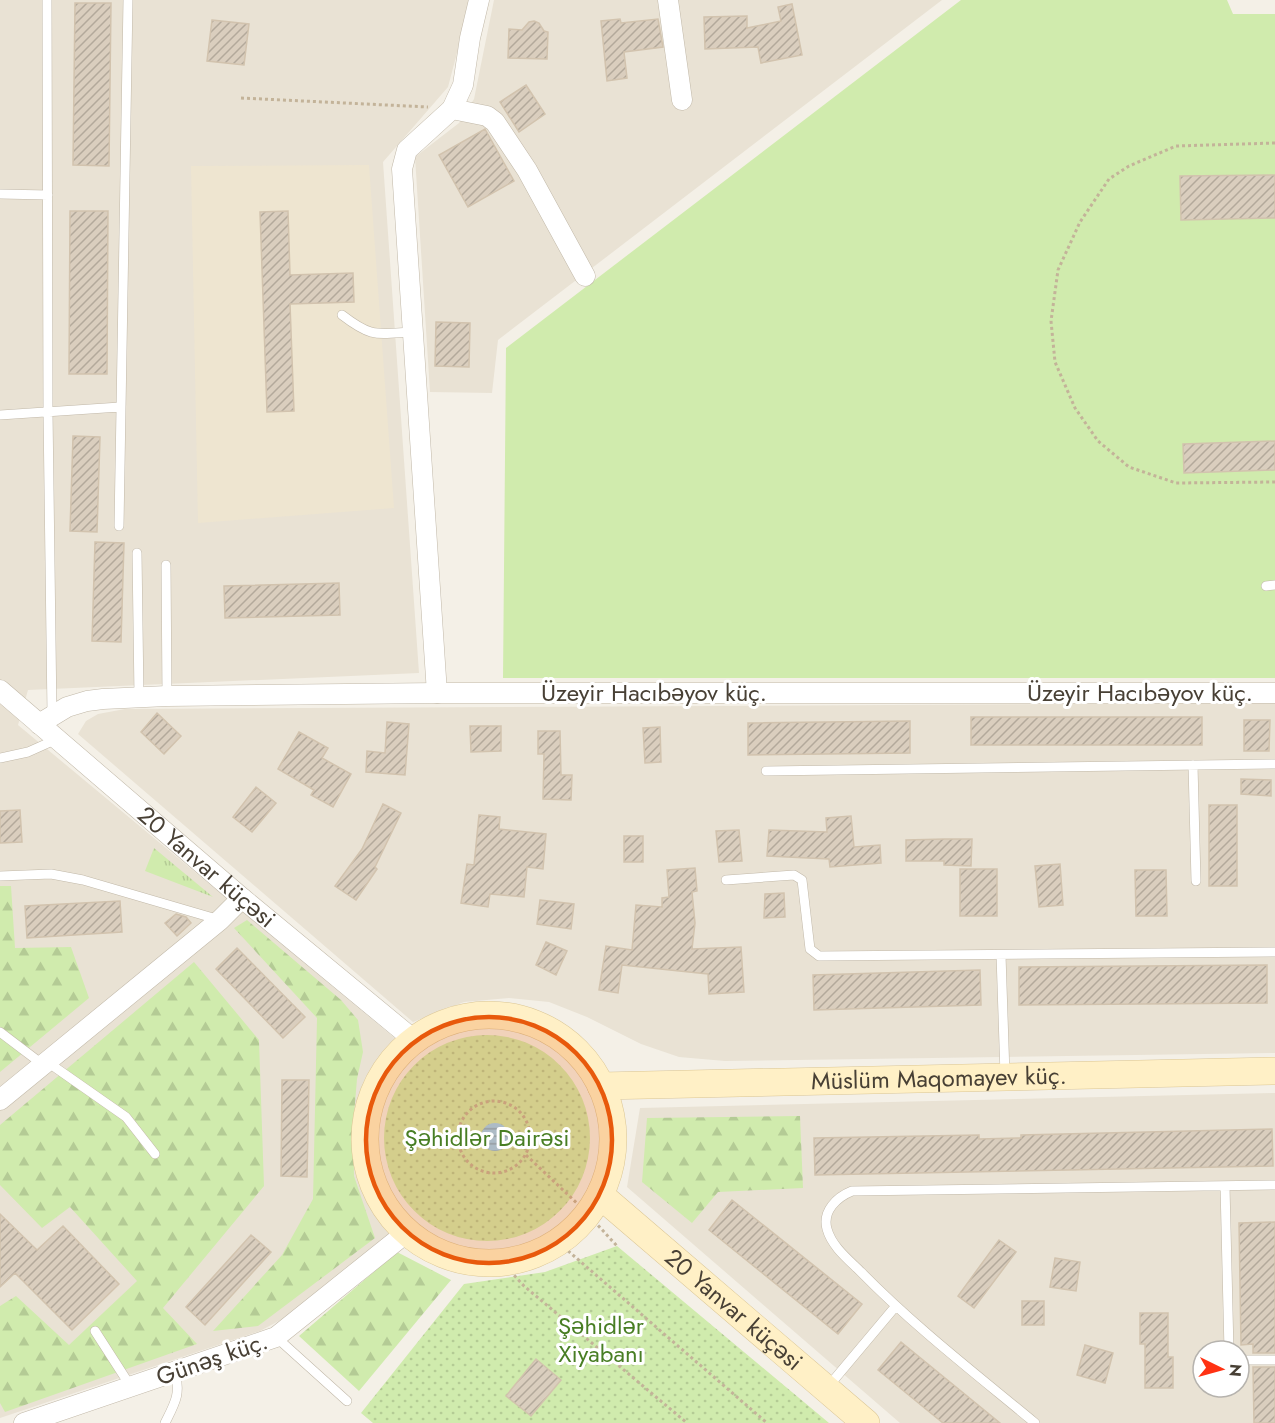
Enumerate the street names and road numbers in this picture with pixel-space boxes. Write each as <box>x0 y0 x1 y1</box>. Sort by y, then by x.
street label: Üzeyir Hacıbəyov küç. <box>541 675 767 710</box>
street label: Üzeyir Hacıbəyov küç. <box>1027 675 1253 710</box>
street label: 20 Yanvar küçəsi <box>130 798 283 936</box>
street label: Müslüm Maqomayev küç. <box>811 1058 1067 1098</box>
street label: 20 Yanvar küçəsi <box>657 1240 811 1378</box>
street label: Günəş küç. <box>151 1323 272 1394</box>

